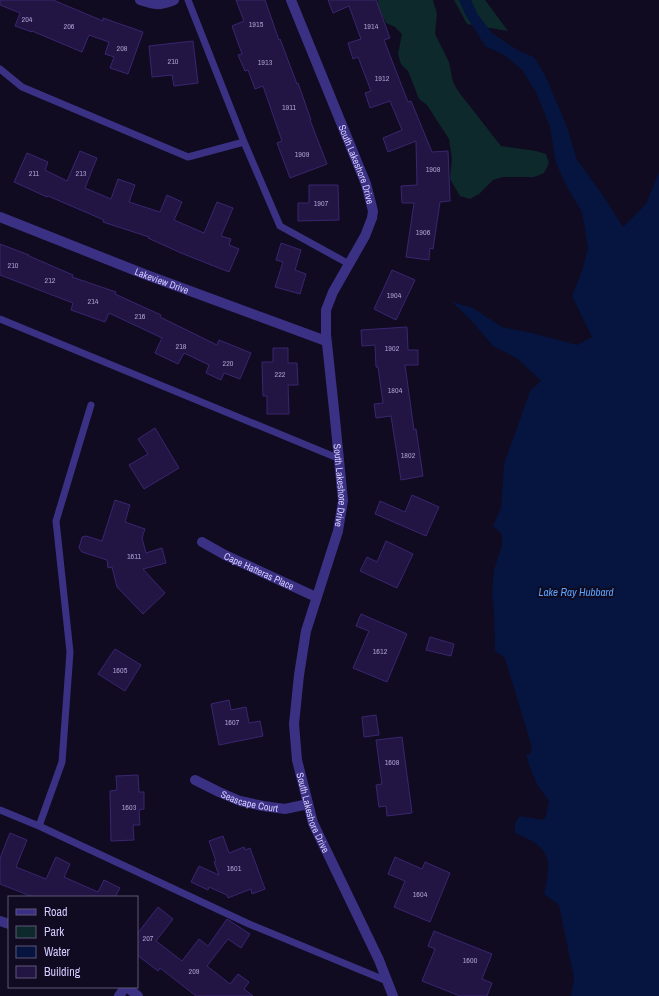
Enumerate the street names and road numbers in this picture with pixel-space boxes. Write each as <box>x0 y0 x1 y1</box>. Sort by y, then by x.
street label: South Lakeshore Drive <box>335 123 377 206</box>
street label: Lakeview Drive <box>133 265 191 297</box>
street label: South Lakeshore Drive <box>330 443 349 528</box>
street label: Cape Hatteras Place <box>222 549 296 593</box>
street label: South Lakeshore Drive <box>293 771 332 855</box>
street label: Seascape Court <box>219 788 280 815</box>

